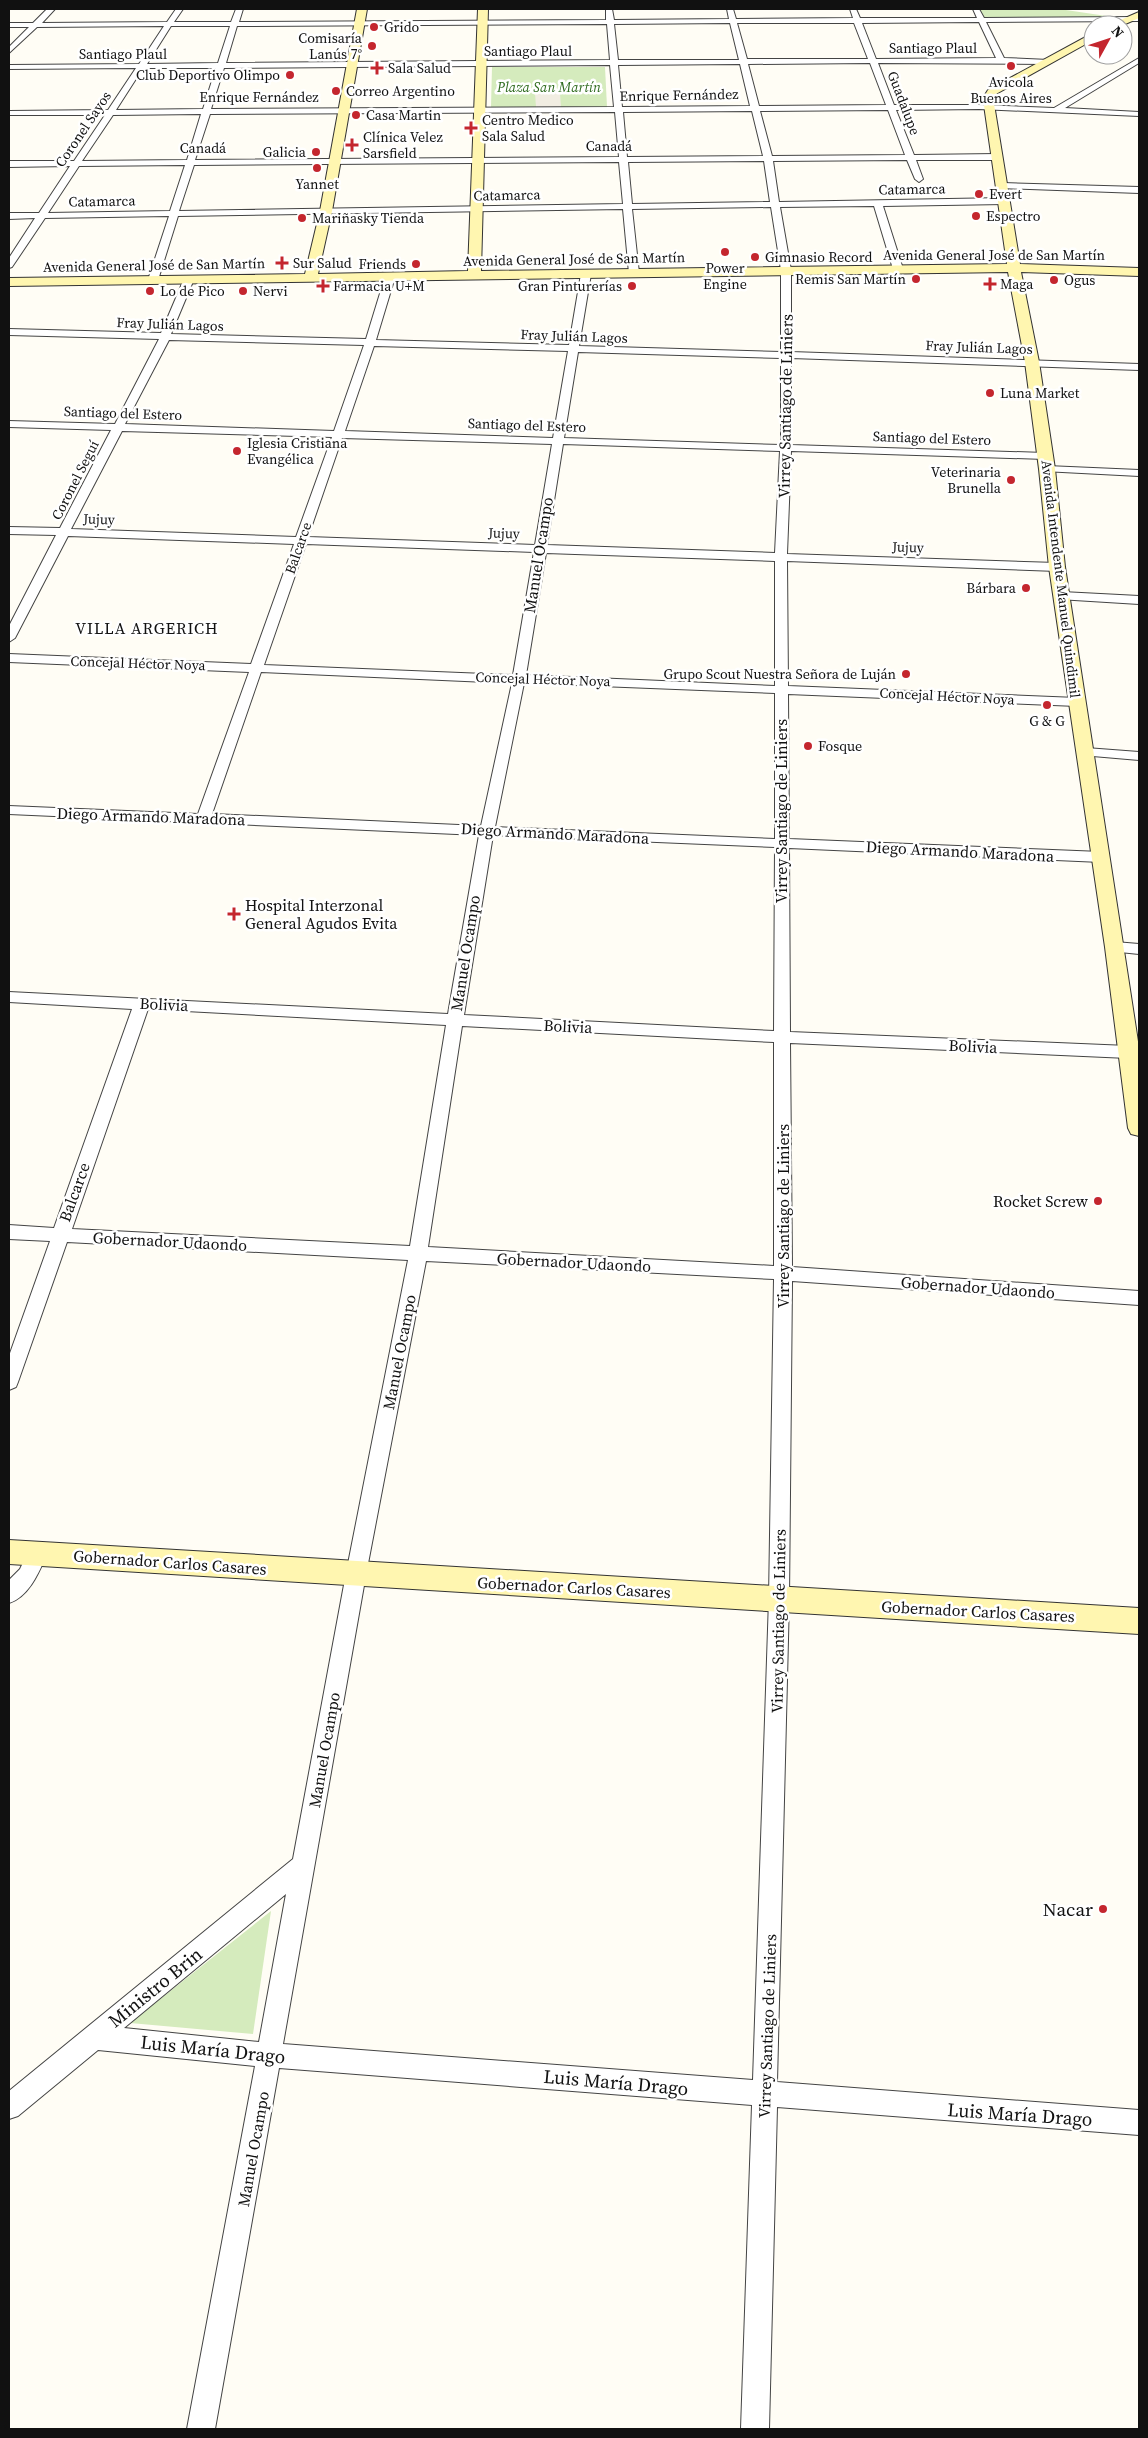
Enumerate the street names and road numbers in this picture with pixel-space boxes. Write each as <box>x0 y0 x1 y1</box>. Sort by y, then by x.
street label: Santiago Plaul <box>889 38 977 58</box>
street label: Santiago Plaul <box>484 41 572 61</box>
street label: Santiago Plaul <box>79 44 167 64</box>
street label: Guadalupe <box>883 68 925 138</box>
street label: Enrique Fernández <box>619 84 739 106</box>
street label: Coronel Sayos <box>50 87 116 171</box>
street label: Enrique Fernández <box>199 87 319 107</box>
street label: Canadá <box>586 136 633 156</box>
street label: Canadá <box>180 138 227 158</box>
street label: Catamarca <box>878 178 947 200</box>
street label: Catamarca <box>473 184 542 206</box>
street label: Catamarca <box>68 190 137 212</box>
street label: Avenida General José de San Martín <box>883 245 1106 265</box>
street label: Avenida General José de San Martín <box>463 247 686 271</box>
street label: Avenida General José de San Martín <box>43 253 266 277</box>
street label: Fray Julián Lagos <box>116 312 224 336</box>
street label: Virrey Santiago de Liniers <box>772 314 798 498</box>
street label: Fray Julián Lagos <box>520 324 628 348</box>
street label: Fray Julián Lagos <box>925 335 1033 359</box>
street label: Santiago del Estero <box>63 401 183 425</box>
street label: Santiago del Estero <box>467 413 587 437</box>
street label: Santiago del Estero <box>872 426 992 450</box>
street label: Coronel Seguí <box>46 437 104 523</box>
street label: Avenida Intendente Manuel Quindimil <box>1036 459 1086 699</box>
street label: Manuel Ocampo <box>518 495 558 614</box>
street label: Jujuy <box>82 508 116 530</box>
street label: Balcarce <box>280 519 316 577</box>
street label: Jujuy <box>487 522 521 544</box>
street label: Jujuy <box>891 536 925 558</box>
street label: Concejal Héctor Noya <box>70 651 207 675</box>
street label: Concejal Héctor Noya <box>475 667 612 691</box>
street label: Concejal Héctor Noya <box>879 682 1016 710</box>
street label: Virrey Santiago de Liniers <box>770 719 792 903</box>
street label: Diego Armando Maradona <box>56 802 247 830</box>
street label: Diego Armando Maradona <box>460 817 651 849</box>
street label: Diego Armando Maradona <box>865 835 1056 867</box>
street label: Manuel Ocampo <box>445 893 485 1012</box>
street label: Bolivia <box>139 992 190 1016</box>
street label: Bolivia <box>543 1014 594 1038</box>
street label: Bolivia <box>948 1034 999 1058</box>
street label: Virrey Santiago de Liniers <box>772 1124 794 1308</box>
street label: Balcarce <box>53 1159 95 1225</box>
street label: Gobernador Udaondo <box>92 1226 248 1256</box>
street label: Gobernador Udaondo <box>496 1247 652 1277</box>
street label: Gobernador Udaondo <box>900 1271 1056 1303</box>
street label: Manuel Ocampo <box>377 1292 421 1411</box>
street label: Virrey Santiago de Liniers <box>765 1529 791 1713</box>
street label: Gobernador Carlos Casares <box>73 1544 267 1580</box>
street label: Gobernador Carlos Casares <box>477 1571 671 1603</box>
street label: Gobernador Carlos Casares <box>881 1595 1075 1627</box>
street label: Manuel Ocampo <box>303 1690 345 1809</box>
street label: Virrey Santiago de Liniers <box>753 1933 781 2118</box>
street label: Ministro Brin <box>102 1941 208 2033</box>
street label: Luis María Drago <box>139 2028 287 2070</box>
street label: Luis María Drago <box>542 2063 690 2101</box>
street label: Manuel Ocampo <box>232 2089 274 2208</box>
street label: Luis María Drago <box>947 2096 1093 2132</box>

